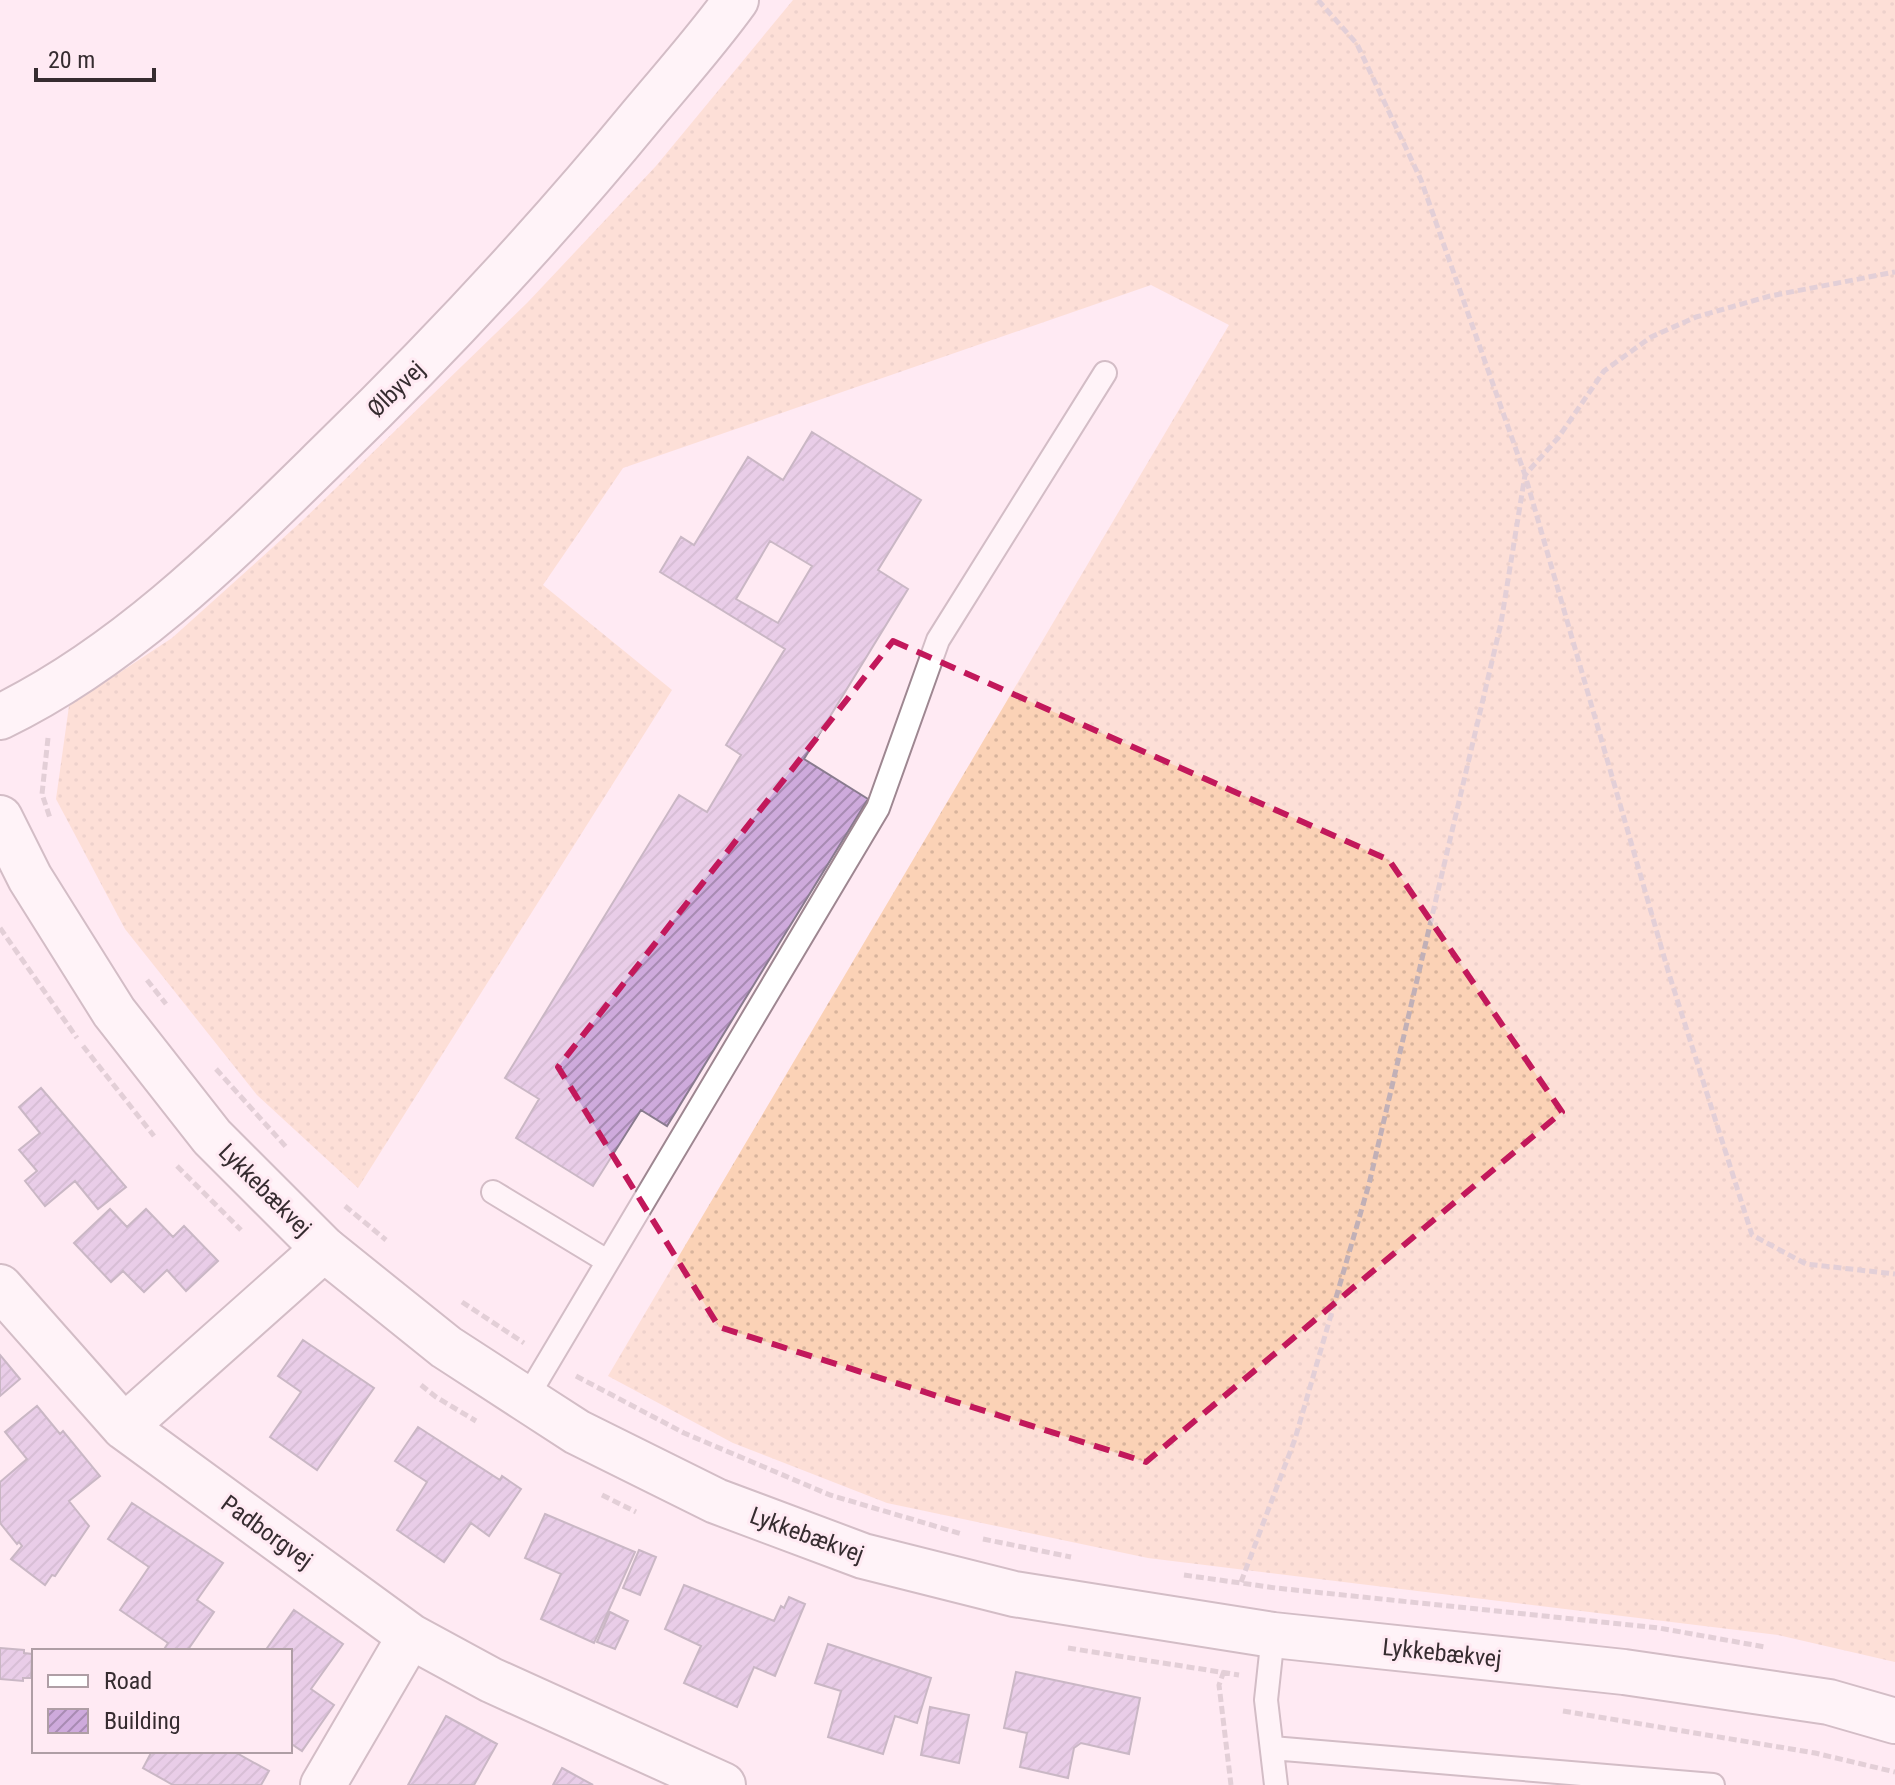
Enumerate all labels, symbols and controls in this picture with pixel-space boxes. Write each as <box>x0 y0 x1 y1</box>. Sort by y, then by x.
scale bar <box>36 32 154 82</box>
text: 20 m <box>48 46 95 74</box>
street label: Ølbyvej <box>362 355 430 423</box>
street label: Lykkebækvej <box>213 1138 317 1242</box>
street label: Padborgvej <box>216 1489 318 1575</box>
street label: Lykkebækvej <box>746 1501 868 1569</box>
street label: Lykkebækvej <box>1381 1633 1503 1673</box>
legend <box>32 1649 292 1753</box>
text: Road <box>104 1667 152 1695</box>
text: Building <box>104 1707 181 1735</box>

